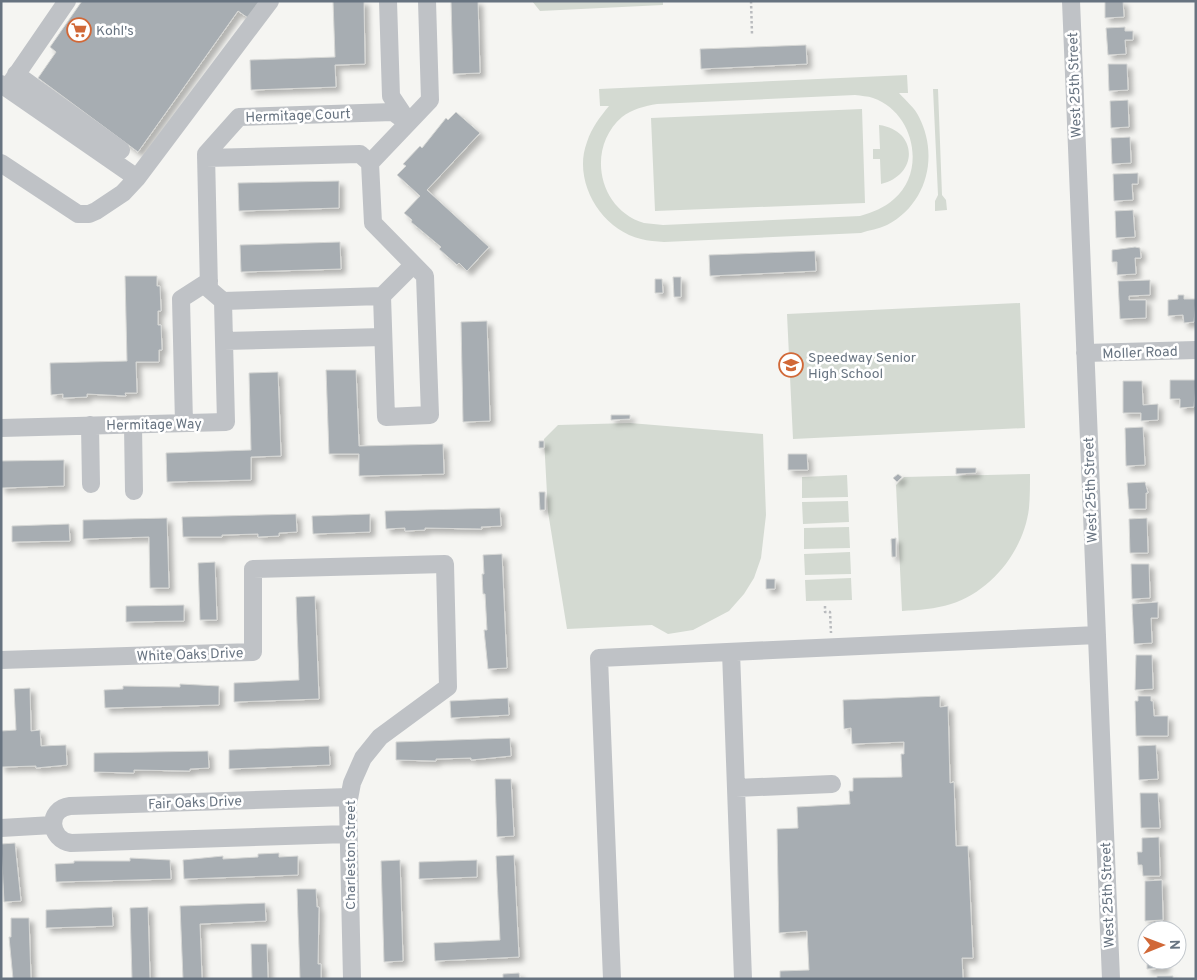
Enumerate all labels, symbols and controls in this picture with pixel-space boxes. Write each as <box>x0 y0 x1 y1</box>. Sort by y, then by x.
supermarket icon: Kohl's <box>66 17 92 43</box>
place label: Kohl's <box>96 23 134 40</box>
street label: West 25th Street <box>1065 32 1086 138</box>
street label: Hermitage Court <box>245 106 351 127</box>
street label: Moller Road <box>1102 344 1178 363</box>
place label: Speedway Senior High School <box>808 350 917 383</box>
school or university icon: Speedway Senior High School <box>778 352 804 378</box>
street label: Hermitage Way <box>106 416 202 435</box>
street label: West 25th Street <box>1081 437 1102 543</box>
street label: White Oaks Drive <box>136 645 244 666</box>
street label: Fair Oaks Drive <box>148 793 242 814</box>
street label: Charleston Street <box>343 800 360 910</box>
street label: West 25th Street <box>1098 842 1119 948</box>
north arrow <box>1137 920 1187 970</box>
text: N <box>1165 940 1182 950</box>

